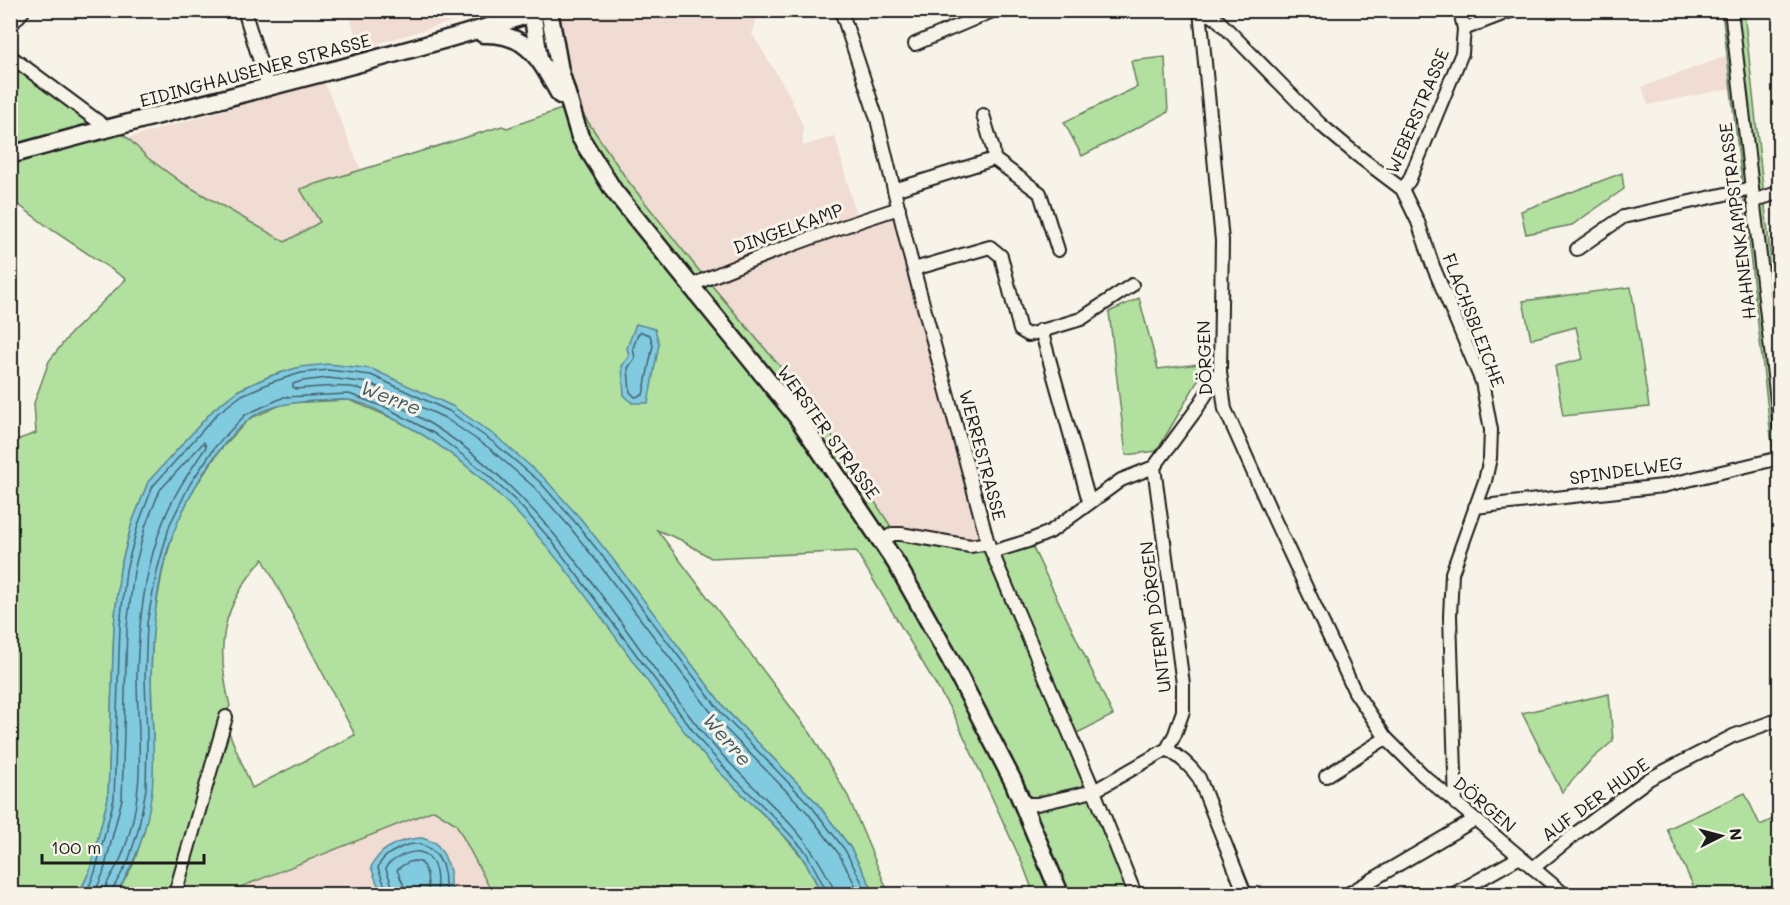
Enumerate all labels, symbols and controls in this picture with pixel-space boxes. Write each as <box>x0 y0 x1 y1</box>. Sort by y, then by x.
street label: EIDINGHAUSENER STRASSE <box>137 28 373 112</box>
street label: WEBERSTRASSE <box>1380 45 1454 177</box>
street label: HAHNENKAMPSTRASSE <box>1713 121 1761 321</box>
street label: DINGELKAMP <box>730 197 846 259</box>
street label: FLACHSBLEICHE <box>1437 250 1511 390</box>
street label: DÖRGEN <box>1191 320 1217 396</box>
street label: WERSTER STRASSE <box>772 360 886 504</box>
water label: Werre <box>357 374 425 420</box>
street label: WERRESTRASSE <box>954 387 1012 523</box>
street label: SPINDELWEG <box>1568 450 1684 490</box>
street label: UNTERM DÖRGEN <box>1134 540 1176 694</box>
water label: Werre <box>698 707 758 771</box>
street label: AUF DER HUDE <box>1536 752 1654 846</box>
street label: DÖRGEN <box>1449 771 1521 837</box>
north arrow <box>1691 806 1751 866</box>
scale bar <box>42 827 204 865</box>
text: N <box>1725 827 1747 842</box>
text: 100 m <box>51 835 101 859</box>

